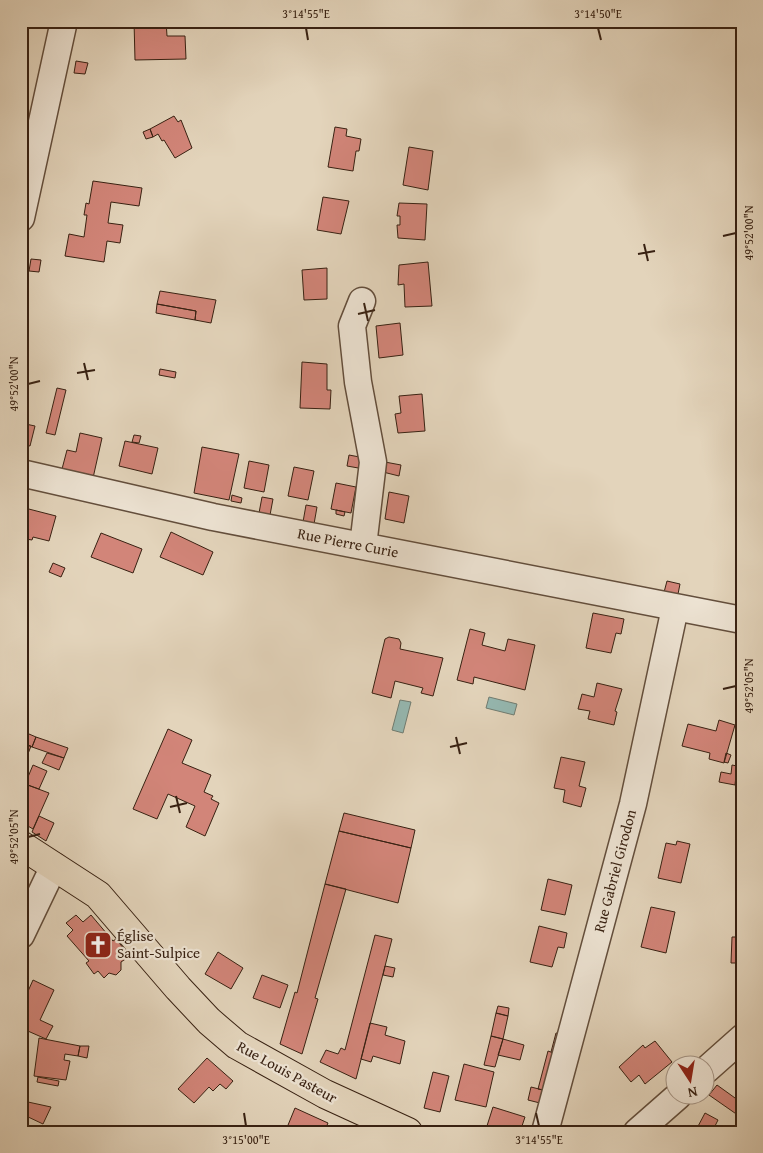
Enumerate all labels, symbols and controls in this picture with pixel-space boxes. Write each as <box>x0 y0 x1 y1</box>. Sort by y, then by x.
text: 3°14'55"E <box>282 5 330 22</box>
text: 3°14'50"E <box>574 5 622 22</box>
text: 49°52'00"N <box>740 205 757 261</box>
text: 49°52'00"N <box>5 356 22 412</box>
street label: Rue Pierre Curie <box>296 522 400 563</box>
text: 49°52'05"N <box>740 658 757 714</box>
street label: Rue Gabriel Girodon <box>588 807 641 935</box>
text: 49°52'05"N <box>5 809 22 865</box>
place label: Église Saint-Sulpice <box>117 925 200 963</box>
church icon: Église Saint-Sulpice <box>83 930 113 960</box>
street label: Rue Louis Pasteur <box>233 1035 341 1108</box>
north arrow <box>666 1056 716 1106</box>
text: N <box>685 1082 699 1104</box>
text: 3°15'00"E <box>222 1131 270 1148</box>
text: 3°14'55"E <box>515 1131 563 1148</box>

